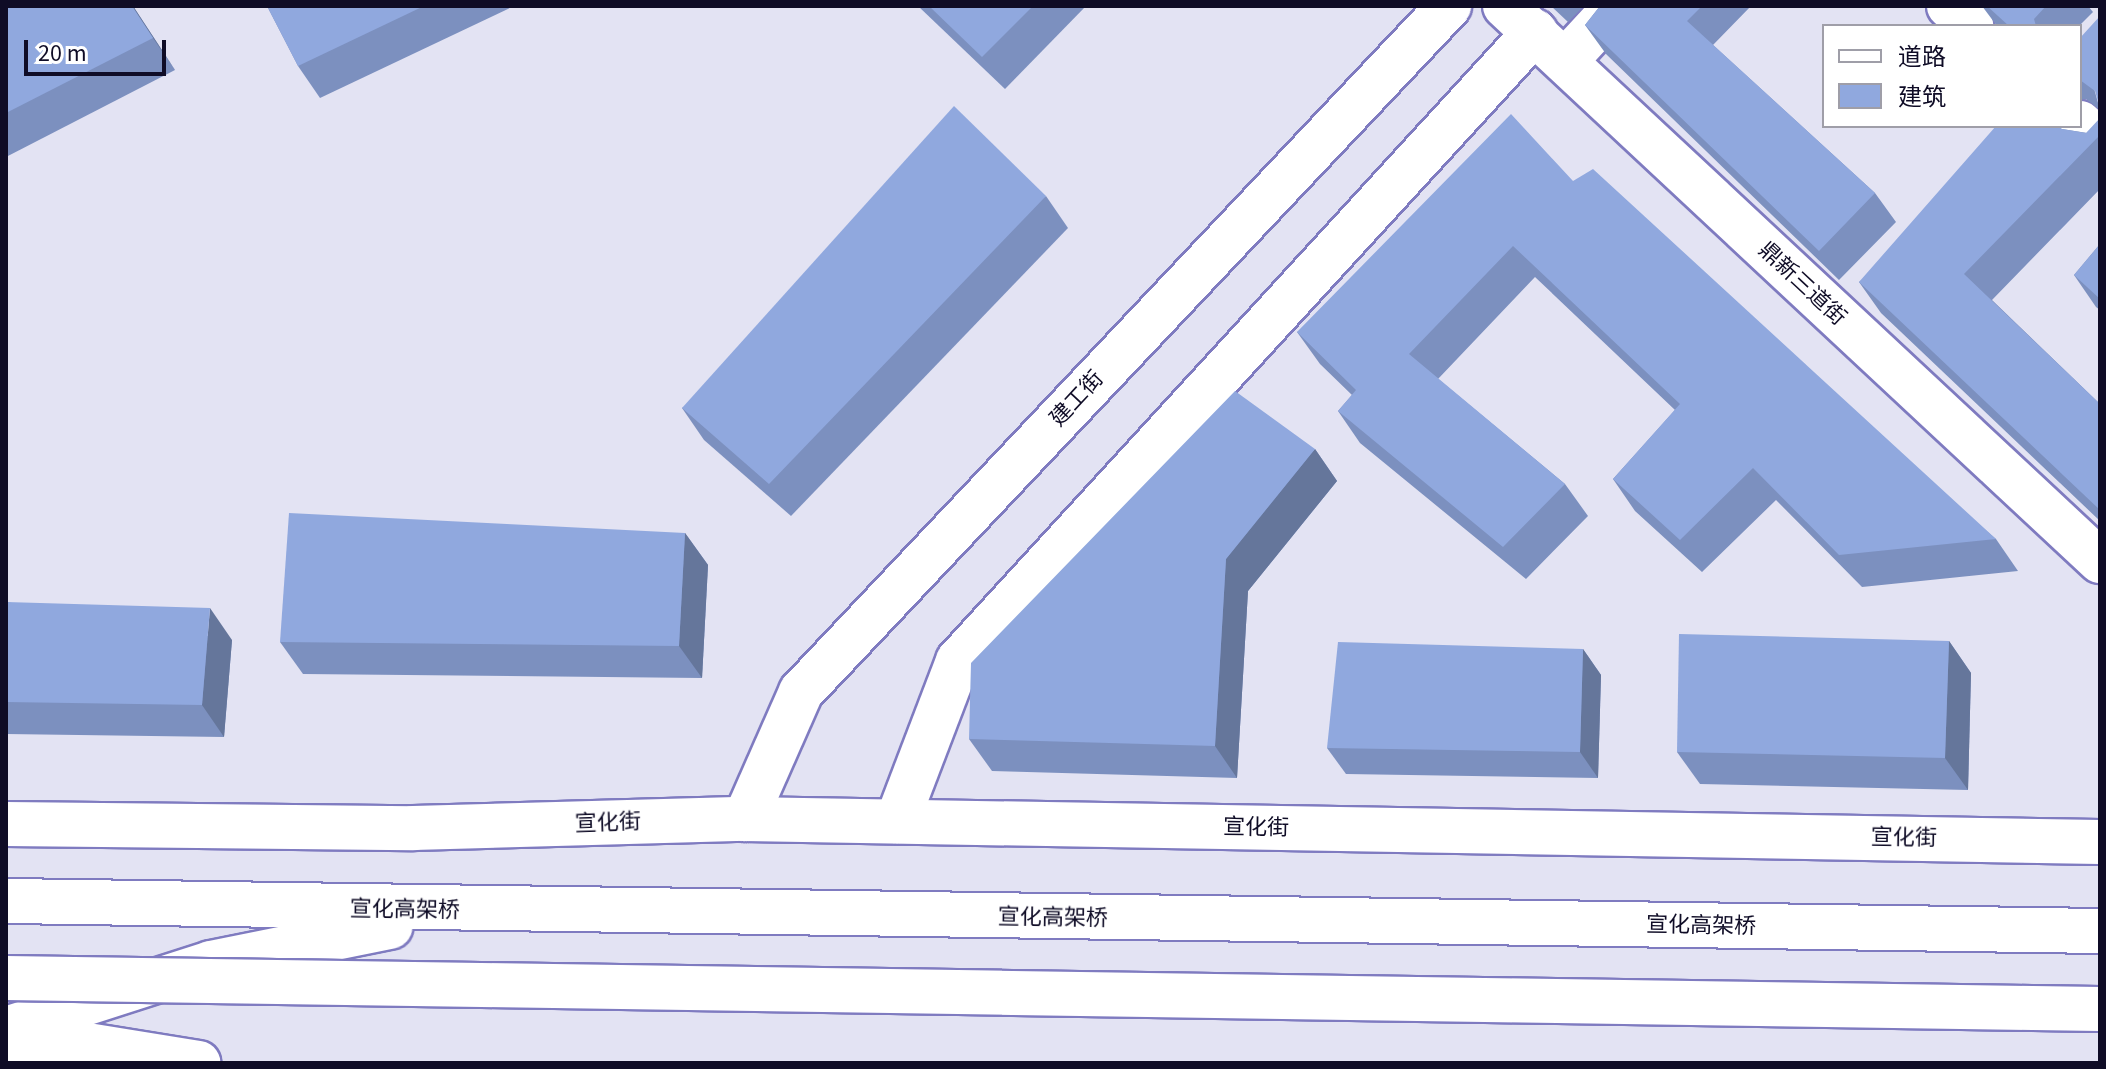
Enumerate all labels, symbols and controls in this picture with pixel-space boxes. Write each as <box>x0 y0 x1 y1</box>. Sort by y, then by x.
scale bar <box>28 24 170 74</box>
legend <box>1822 24 2082 128</box>
text: 20 m <box>38 36 87 71</box>
text: 道路 <box>1898 40 1946 75</box>
text: 建筑 <box>1898 80 1946 115</box>
street label: 鼎新三道街 <box>1753 237 1851 331</box>
street label: 建工街 <box>1045 366 1109 432</box>
street label: 宣化街 <box>575 809 641 837</box>
street label: 宣化街 <box>1223 814 1289 842</box>
street label: 宣化街 <box>1871 824 1937 852</box>
street label: 宣化高架桥 <box>350 896 460 924</box>
street label: 宣化高架桥 <box>998 904 1108 932</box>
street label: 宣化高架桥 <box>1646 912 1756 940</box>

